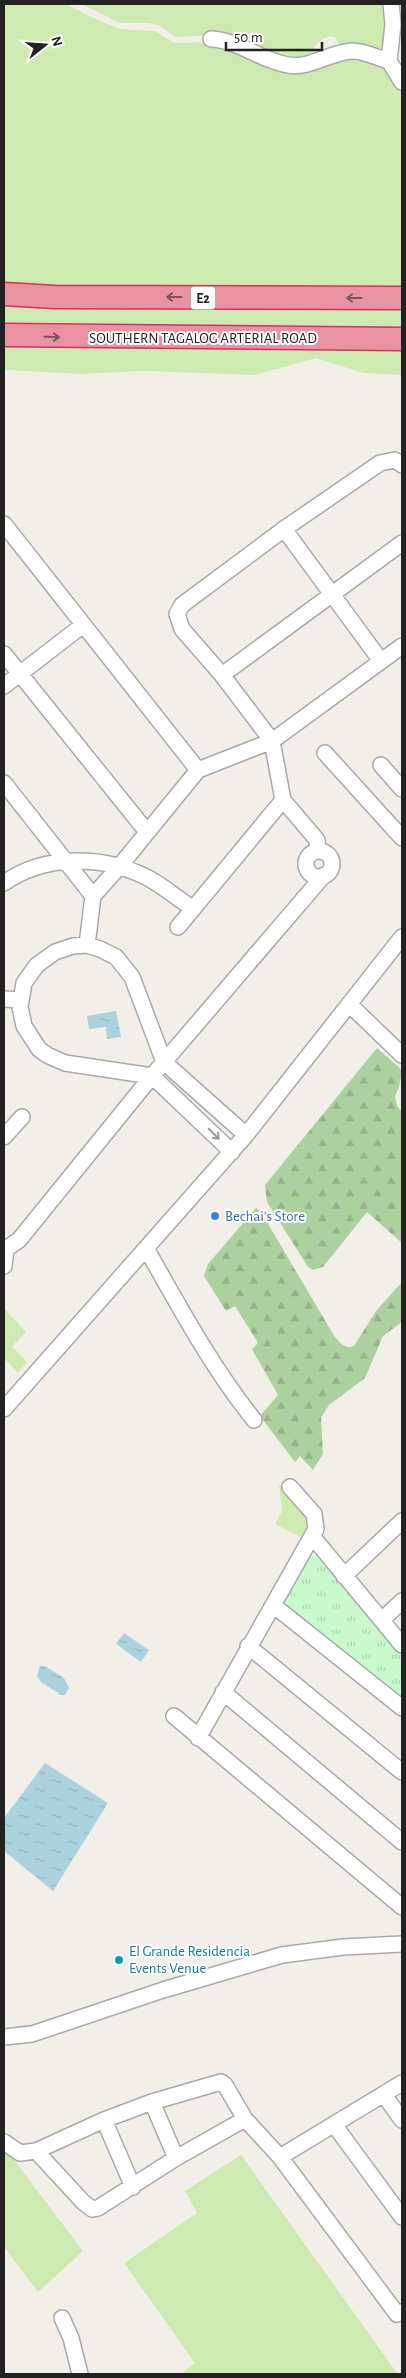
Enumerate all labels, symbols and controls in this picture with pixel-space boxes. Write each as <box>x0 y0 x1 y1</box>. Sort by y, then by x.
north arrow <box>20 20 70 70</box>
scale bar <box>226 20 322 52</box>
text: 50 m <box>234 30 263 45</box>
text: N <box>48 35 65 48</box>
road number: E2 <box>190 286 216 310</box>
one-way arrow <box>166 292 182 302</box>
one-way arrow <box>346 293 362 303</box>
street label: SOUTHERN TAGALOG ARTERIAL ROAD <box>89 331 317 346</box>
one-way arrow <box>44 332 60 342</box>
one-way arrow <box>208 1127 220 1140</box>
place label: Bechai's Store <box>225 1209 305 1224</box>
marker: Bechai's Store <box>209 1210 221 1222</box>
place label: El Grande Residencia Events Venue <box>129 1944 250 1976</box>
marker: El Grande Residencia Events Venue <box>113 1954 125 1966</box>

